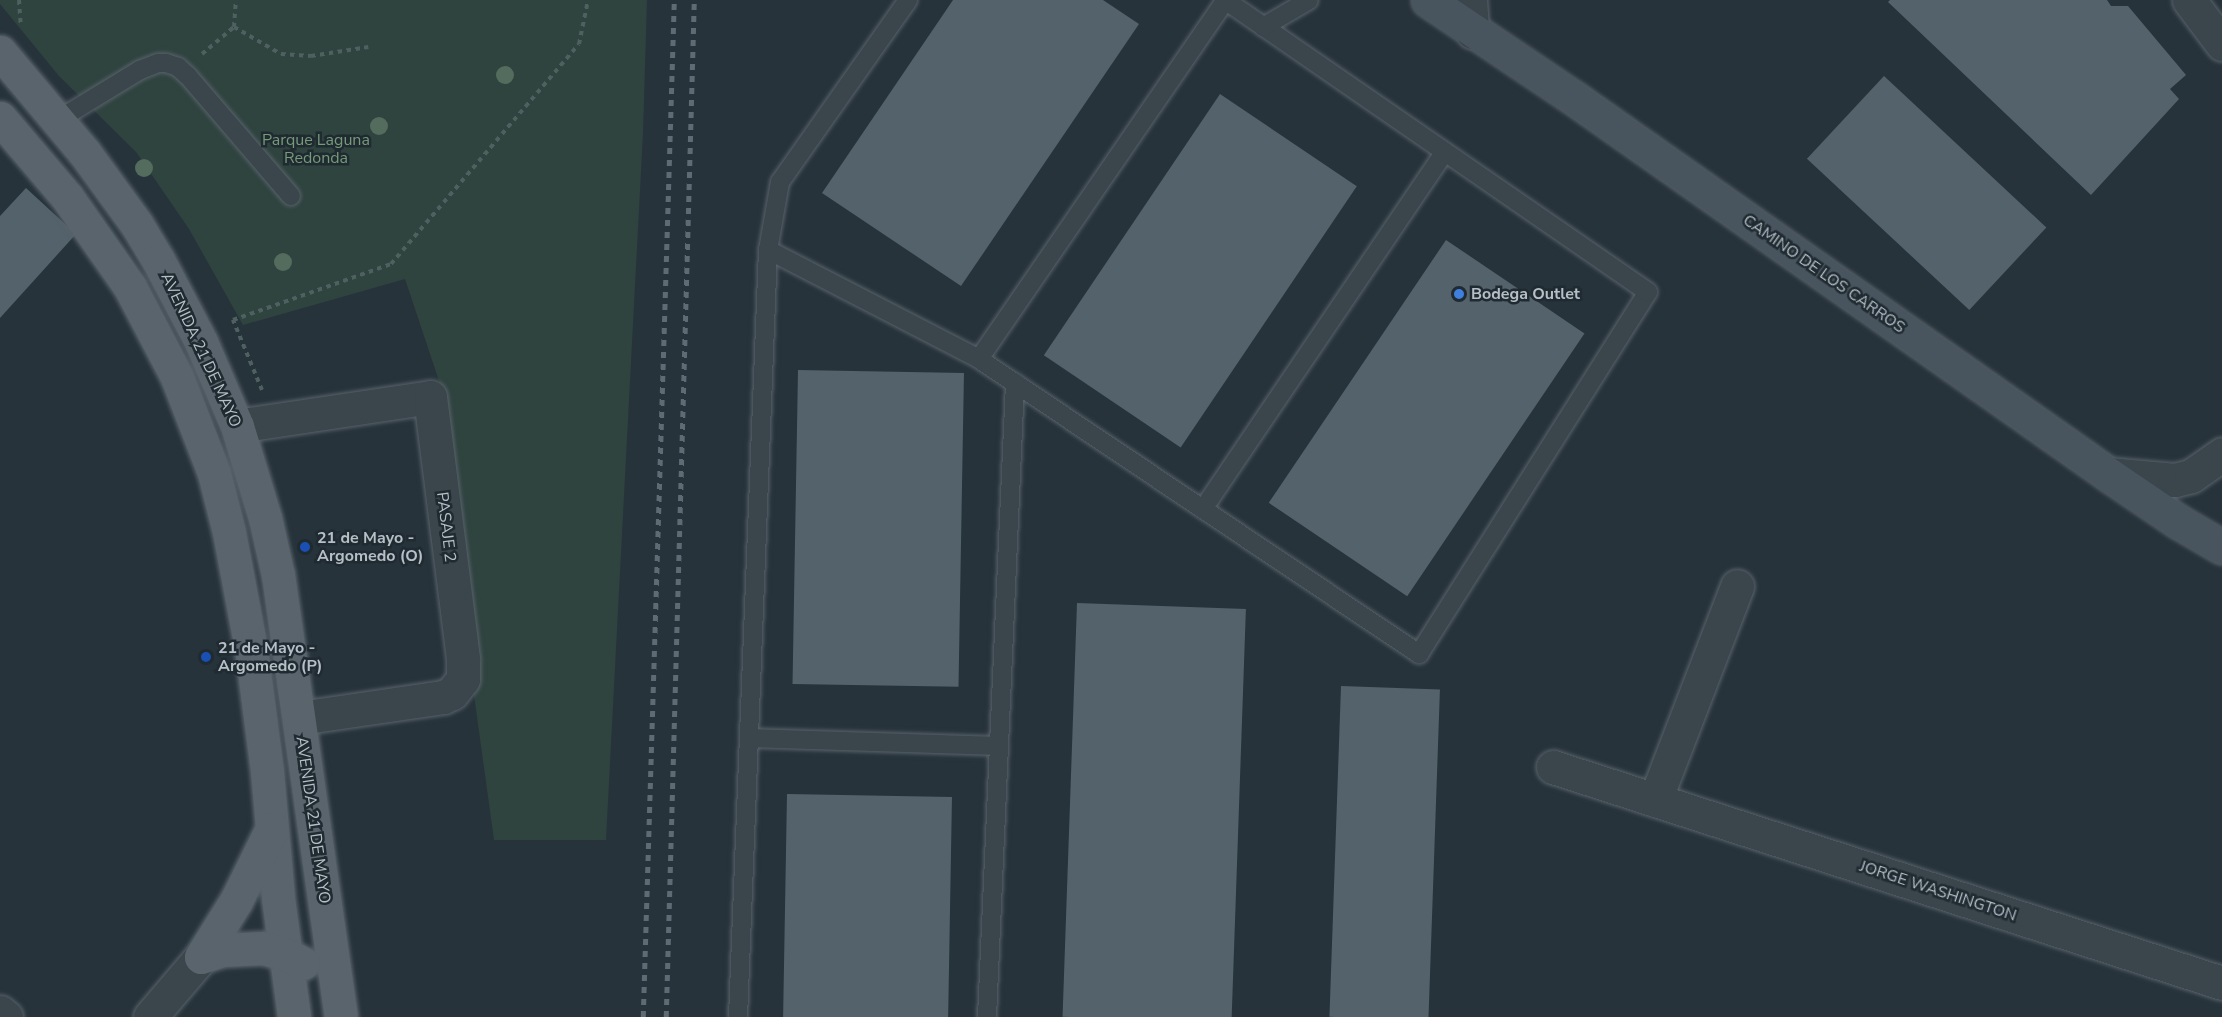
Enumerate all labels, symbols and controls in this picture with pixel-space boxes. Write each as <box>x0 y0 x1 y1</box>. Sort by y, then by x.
park label: Parque Laguna Redonda <box>262 130 370 168</box>
street label: CAMINO DE LOS CARROS <box>1739 211 1909 337</box>
street label: AVENIDA 21 DE MAYO <box>157 270 245 430</box>
place label: Bodega Outlet <box>1471 284 1580 304</box>
marker: Bodega Outlet <box>1452 287 1466 301</box>
street label: PASAJE 2 <box>432 491 460 563</box>
place label: 21 de Mayo - Argomedo (O) <box>317 528 424 566</box>
marker: 21 de Mayo - Argomedo (O) <box>298 540 312 554</box>
place label: 21 de Mayo - Argomedo (P) <box>218 638 322 676</box>
marker: 21 de Mayo - Argomedo (P) <box>199 650 213 664</box>
street label: AVENIDA 21 DE MAYO <box>292 735 334 905</box>
street label: JORGE WASHINGTON <box>1857 857 2019 925</box>

